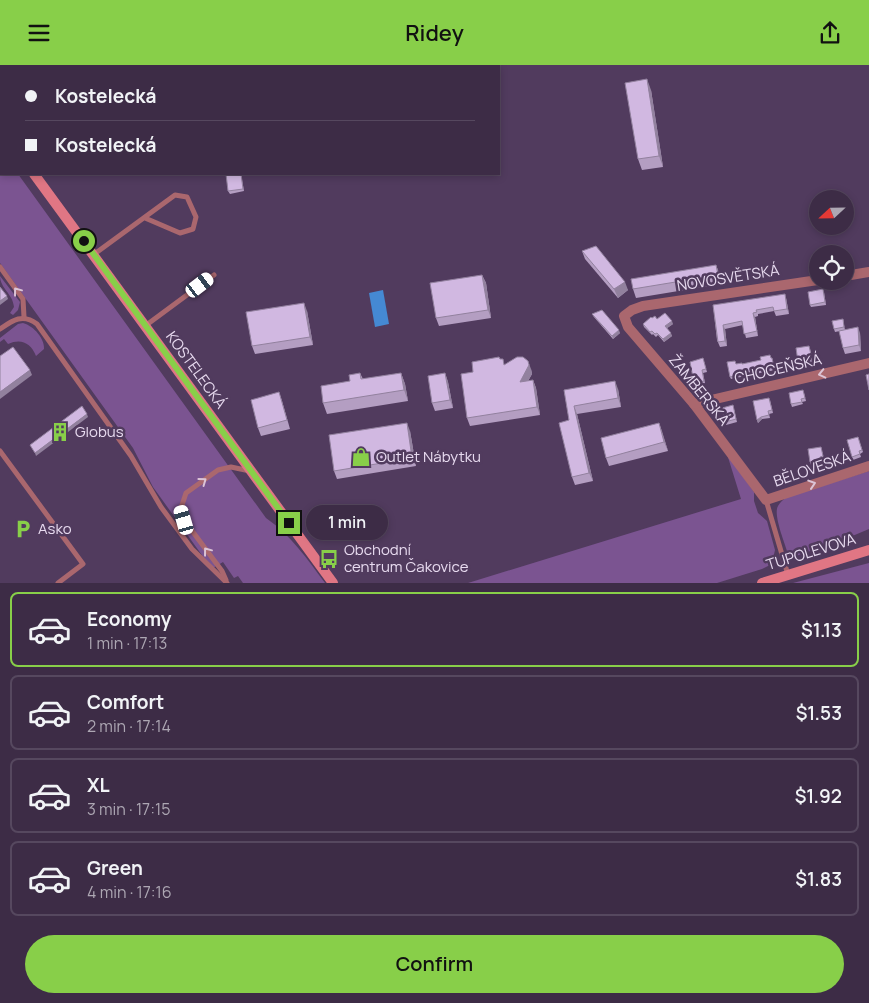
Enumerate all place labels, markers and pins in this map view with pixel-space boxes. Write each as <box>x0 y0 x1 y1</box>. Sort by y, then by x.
building icon: Globus <box>49 421 71 443</box>
place label: Globus <box>75 421 124 442</box>
shop icon: Outlet Nábytku <box>350 446 372 468</box>
place label: Outlet Nábytku <box>376 446 481 467</box>
parking icon: Asko <box>12 518 34 540</box>
place label: Asko <box>38 518 72 539</box>
place label: Obchodní centrum Čakovice <box>344 539 469 577</box>
bus stop icon: Obchodní centrum Čakovice <box>318 548 340 570</box>

